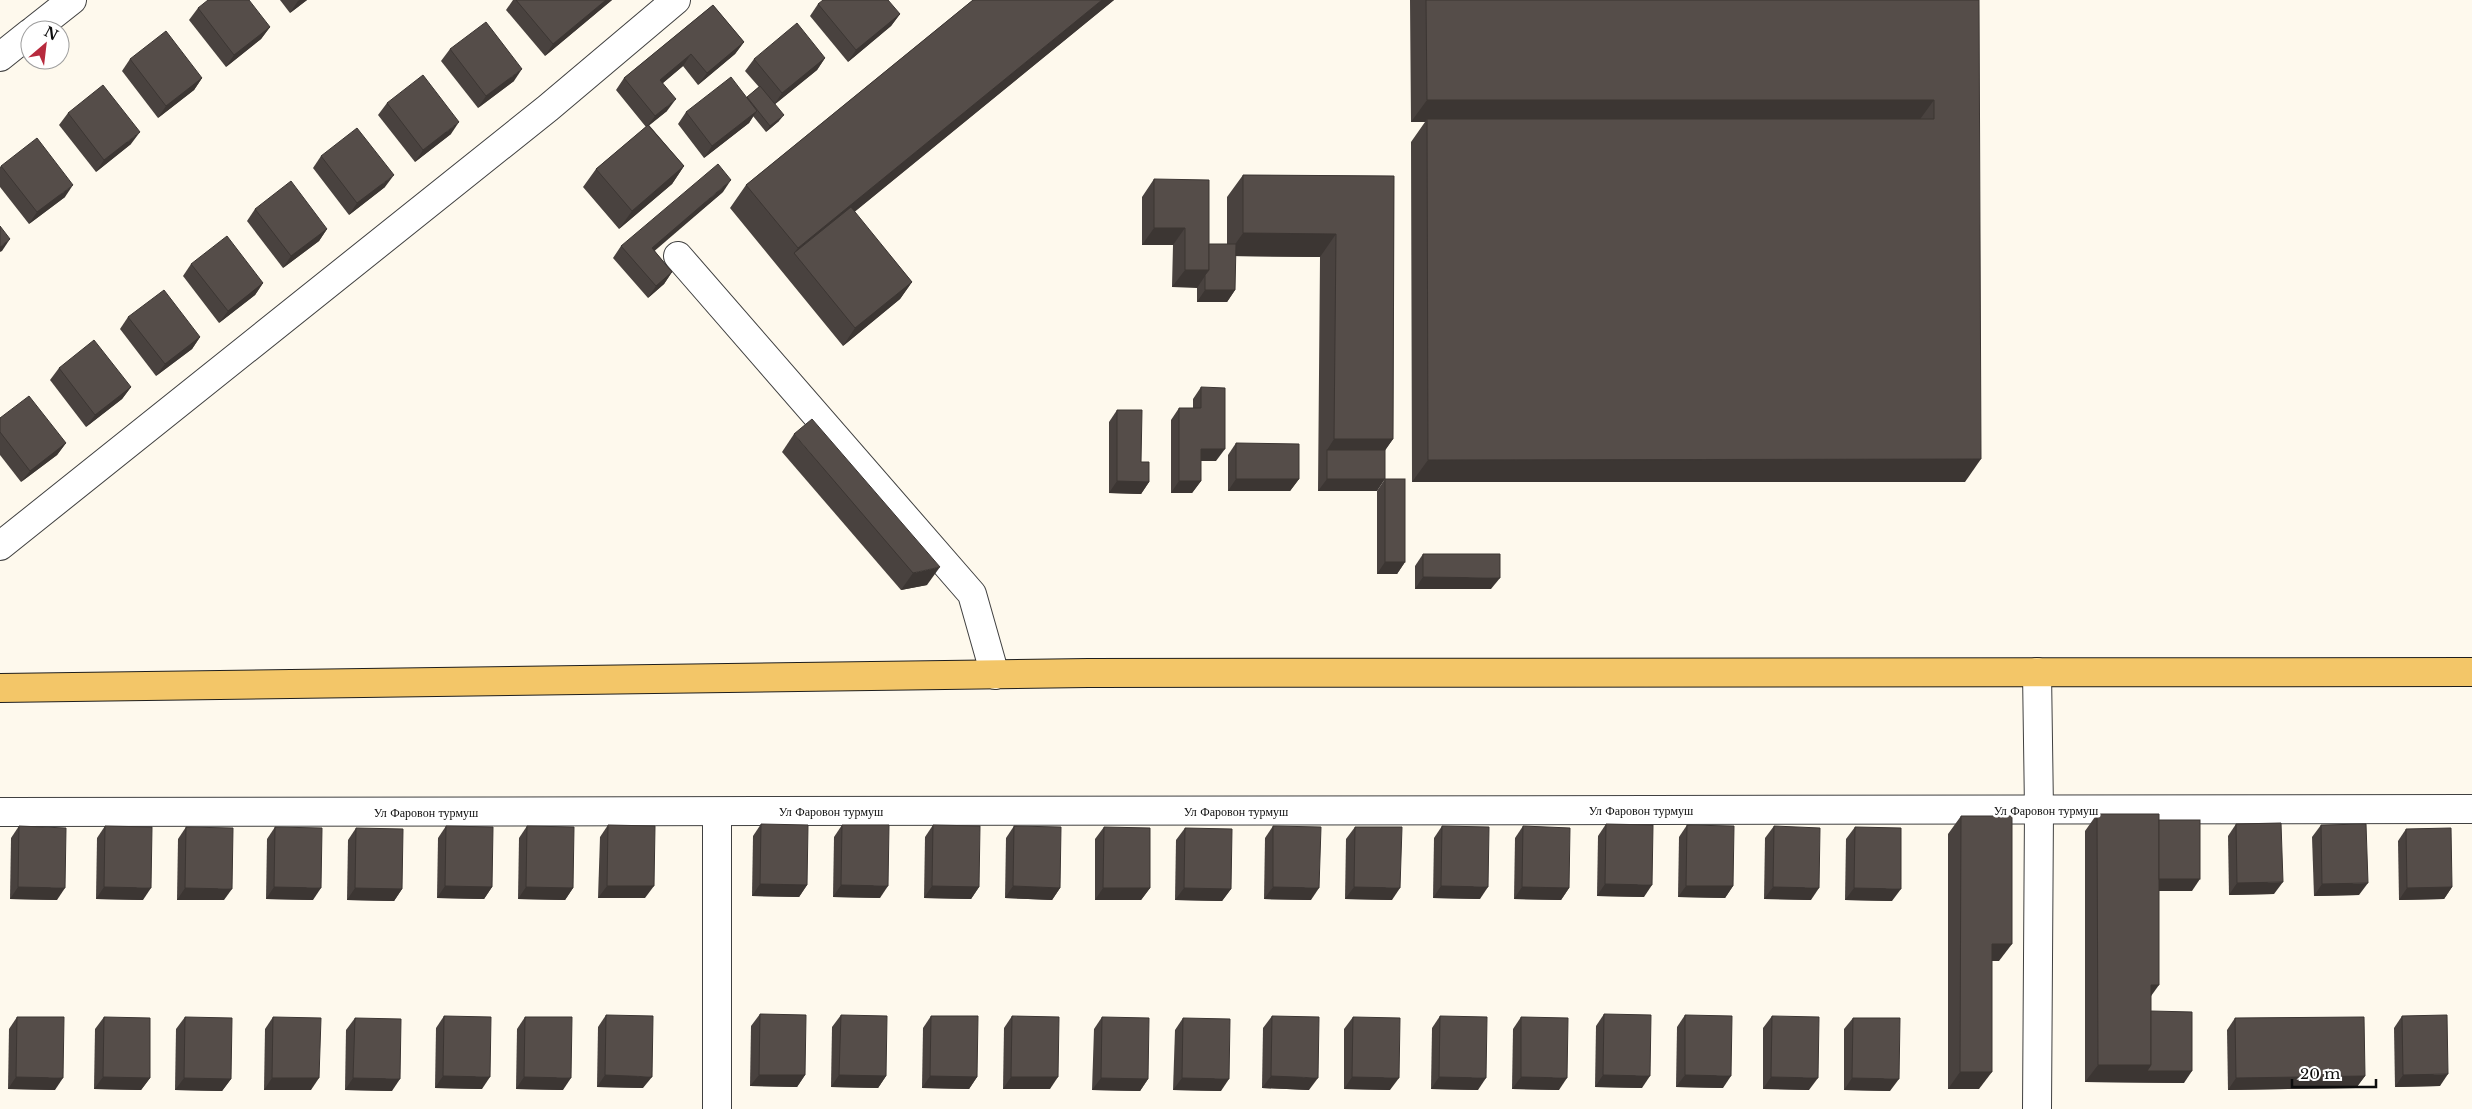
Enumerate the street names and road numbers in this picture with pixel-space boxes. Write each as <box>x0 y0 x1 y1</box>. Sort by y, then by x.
street label: Ул Фаровон турмуш <box>1589 803 1694 818</box>
street label: Ул Фаровон турмуш <box>1994 803 2099 818</box>
street label: Ул Фаровон турмуш <box>779 804 884 819</box>
street label: Ул Фаровон турмуш <box>1184 804 1289 819</box>
street label: Ул Фаровон турмуш <box>374 805 479 820</box>

